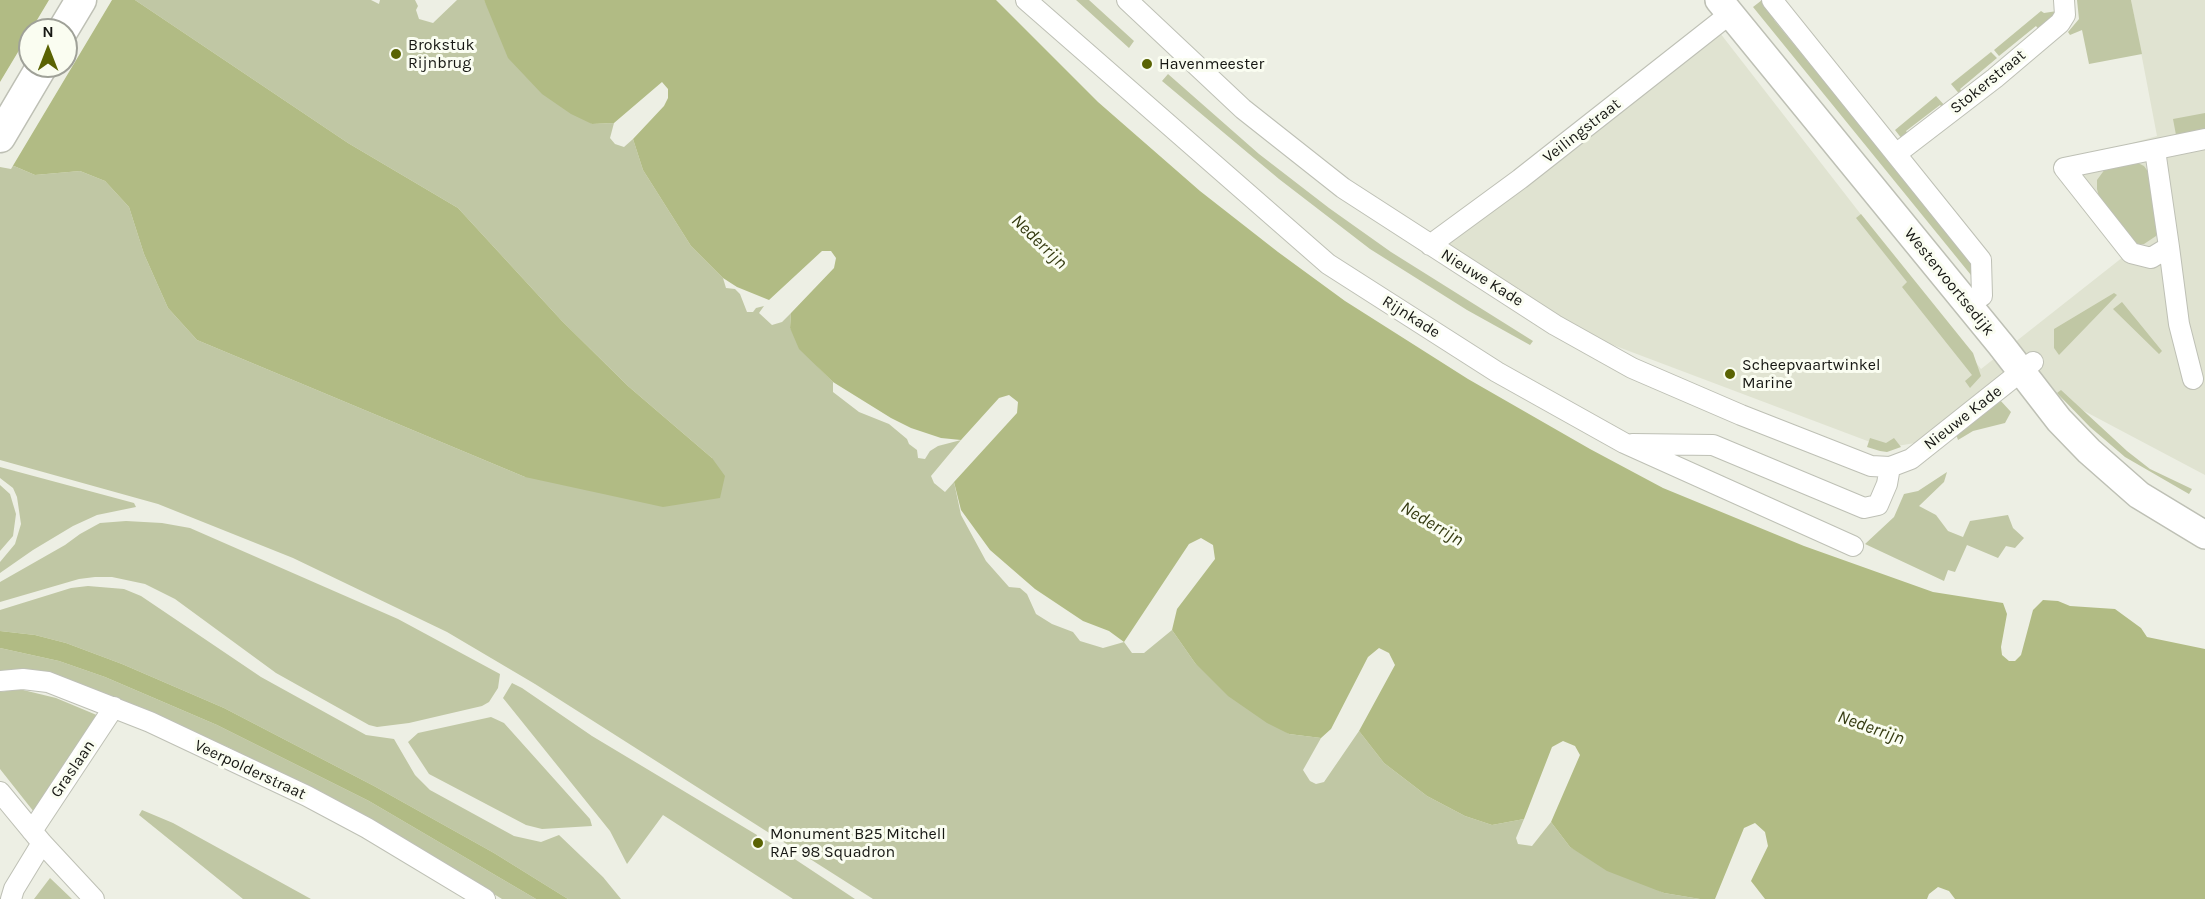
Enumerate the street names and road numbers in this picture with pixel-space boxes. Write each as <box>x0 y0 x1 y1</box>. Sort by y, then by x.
street label: Stokerstraat <box>1946 46 2030 118</box>
street label: Veilingstraat <box>1539 95 1625 167</box>
street label: Westervoortsedijk <box>1900 224 1998 340</box>
street label: Nieuwe Kade <box>1437 245 1527 311</box>
street label: Rijnkade <box>1378 292 1444 342</box>
street label: Nieuwe Kade <box>1920 382 2006 454</box>
street label: Veerpolderstraat <box>191 736 309 804</box>
street label: Graslaan <box>47 737 99 801</box>

